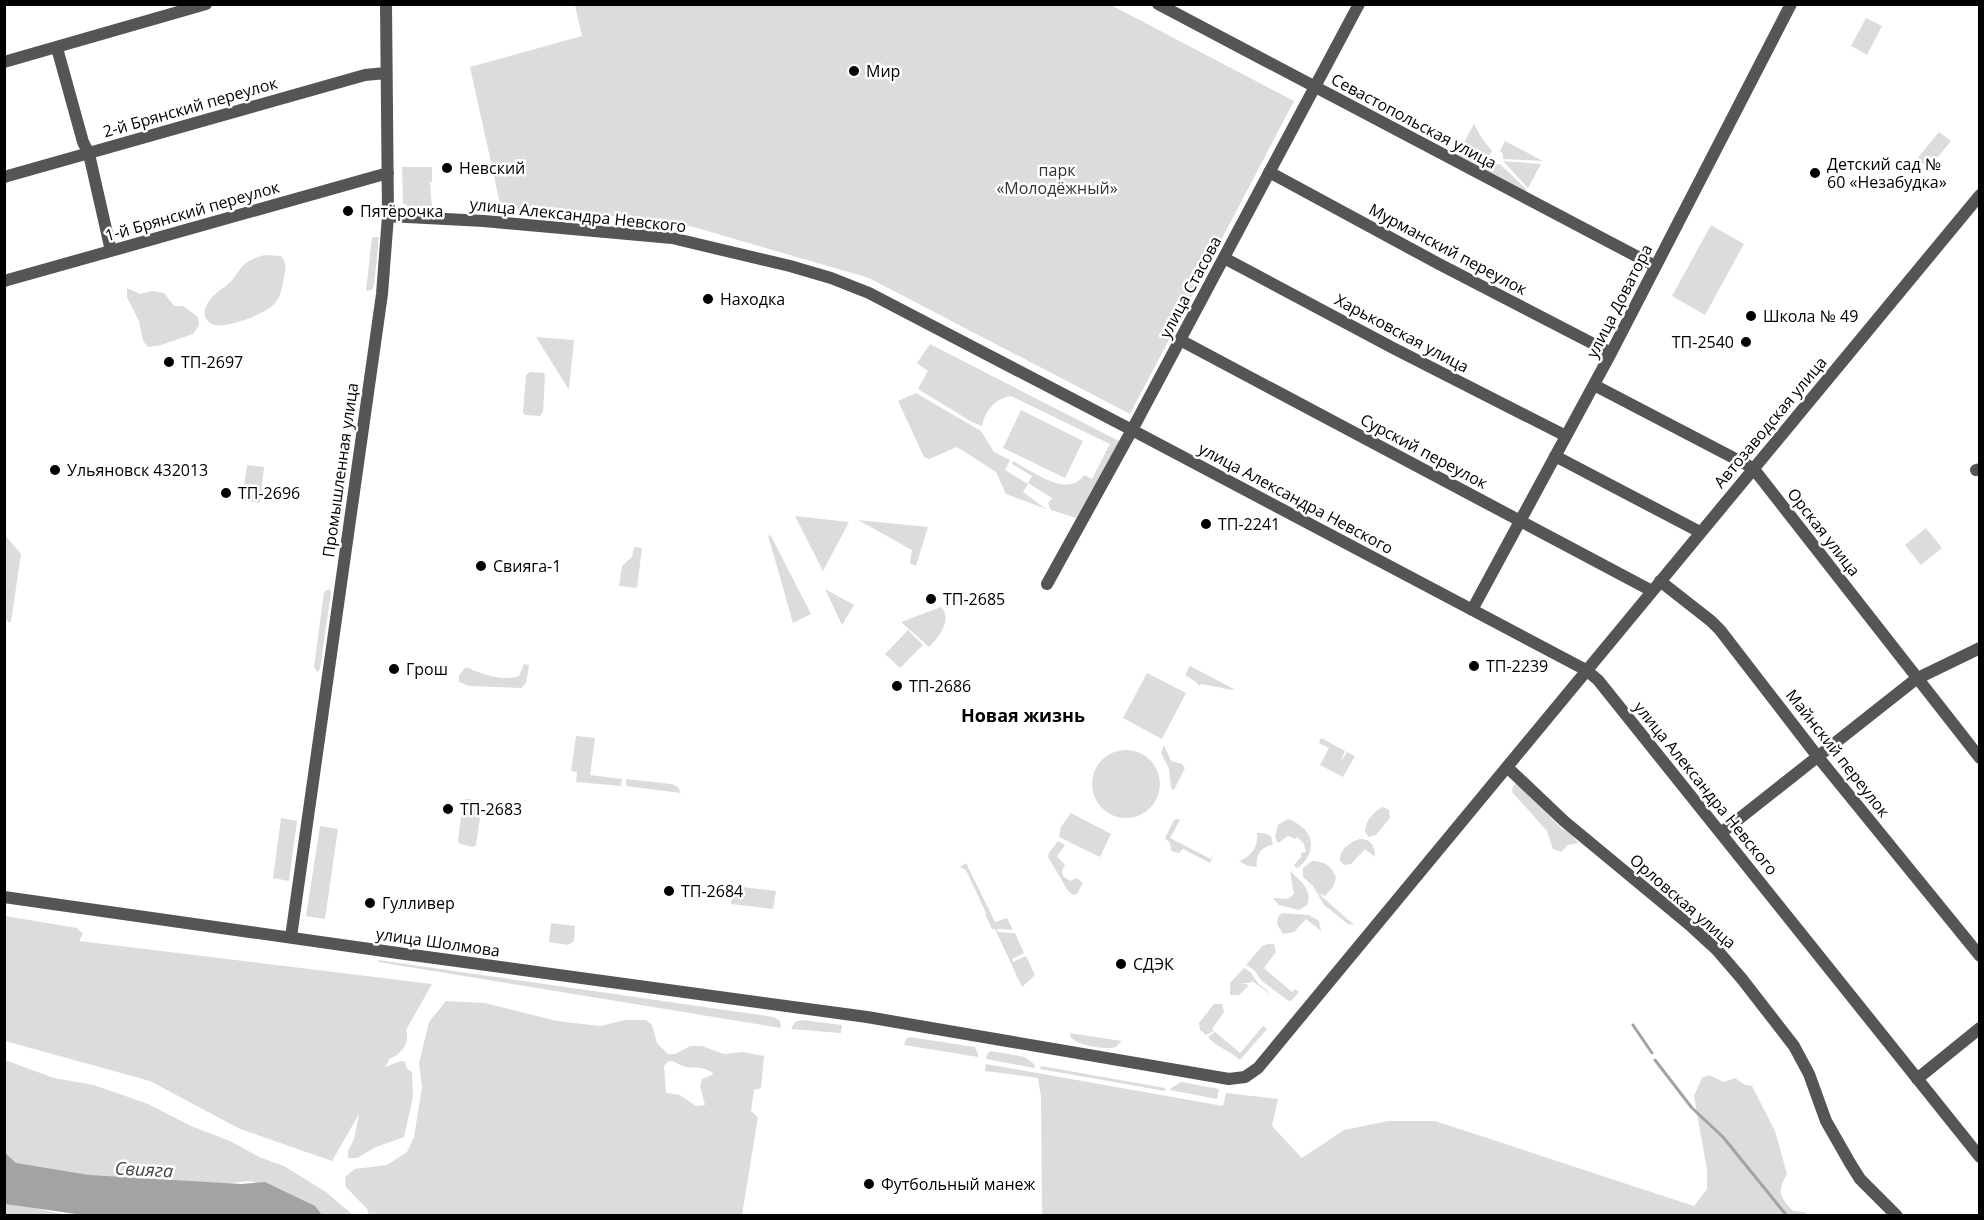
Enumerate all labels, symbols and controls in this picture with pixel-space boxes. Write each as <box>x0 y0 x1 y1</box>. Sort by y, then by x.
place label: Мир <box>866 60 900 82</box>
marker: Мир <box>847 64 861 78</box>
street label: Севастопольская улица <box>1328 68 1500 174</box>
street label: 2-й Брянский переулок <box>100 71 280 142</box>
place label: Детский сад № 60 «Незабудка» <box>1827 153 1947 193</box>
place label: Невский <box>459 157 525 179</box>
park label: парк «Молодёжный» <box>996 159 1118 199</box>
marker: Невский <box>440 161 454 175</box>
marker: Детский сад № 60 «Незабудка» <box>1808 166 1822 180</box>
street label: 1-й Брянский переулок <box>102 175 282 246</box>
street label: улица Александра Невского <box>469 193 687 237</box>
street label: Мурманский переулок <box>1365 198 1532 300</box>
place label: Пятёрочка <box>360 200 443 222</box>
marker: Пятёрочка <box>341 204 355 218</box>
street label: улица Стасова <box>1154 232 1226 342</box>
street label: улица Доватора <box>1581 240 1657 362</box>
place label: Находка <box>720 288 785 310</box>
street label: Харьковская улица <box>1331 288 1473 378</box>
marker: Находка <box>701 292 715 306</box>
place label: Школа № 49 <box>1763 305 1858 327</box>
marker: Школа № 49 <box>1744 309 1758 323</box>
place label: ТП-2540 <box>1672 331 1734 353</box>
marker: ТП-2540 <box>1739 335 1753 349</box>
place label: ТП-2697 <box>181 351 243 373</box>
street label: Автозаводская улица <box>1708 352 1832 492</box>
marker: ТП-2697 <box>162 355 176 369</box>
street label: Промышленная улица <box>317 381 363 559</box>
street label: Сурский переулок <box>1357 408 1492 494</box>
street label: улица Александра Невского <box>1195 437 1397 559</box>
place label: Ульяновск 432013 <box>67 459 208 481</box>
marker: Ульяновск 432013 <box>48 463 62 477</box>
place label: ТП-2696 <box>238 482 300 504</box>
street label: Орская улица <box>1783 483 1865 581</box>
marker: ТП-2696 <box>219 486 233 500</box>
place label: ТП-2241 <box>1218 513 1280 535</box>
marker: ТП-2241 <box>1199 517 1213 531</box>
place label: Свияга-1 <box>493 555 561 577</box>
marker: Свияга-1 <box>474 559 488 573</box>
place label: ТП-2685 <box>943 588 1005 610</box>
marker: ТП-2685 <box>924 592 938 606</box>
place label: ТП-2239 <box>1486 655 1548 677</box>
place label: Грош <box>406 658 448 680</box>
marker: ТП-2239 <box>1467 659 1481 673</box>
marker: Грош <box>387 662 401 676</box>
place label: ТП-2686 <box>909 675 971 697</box>
marker: ТП-2686 <box>890 679 904 693</box>
street label: Майнский переулок <box>1781 684 1895 822</box>
street label: улица Александра Невского <box>1629 696 1783 880</box>
district label: Новая жизнь <box>961 703 1085 727</box>
place label: ТП-2683 <box>460 798 522 820</box>
marker: ТП-2683 <box>441 802 455 816</box>
street label: Орловская улица <box>1625 849 1741 953</box>
place label: ТП-2684 <box>681 880 743 902</box>
marker: ТП-2684 <box>662 884 676 898</box>
place label: Гулливер <box>382 892 455 914</box>
marker: Гулливер <box>363 896 377 910</box>
street label: улица Шолмова <box>375 922 501 962</box>
place label: СДЭК <box>1133 953 1174 975</box>
marker: СДЭК <box>1114 957 1128 971</box>
water label: Свияга <box>114 1155 174 1183</box>
place label: Футбольный манеж <box>881 1173 1036 1195</box>
marker: Футбольный манеж <box>862 1177 876 1191</box>

